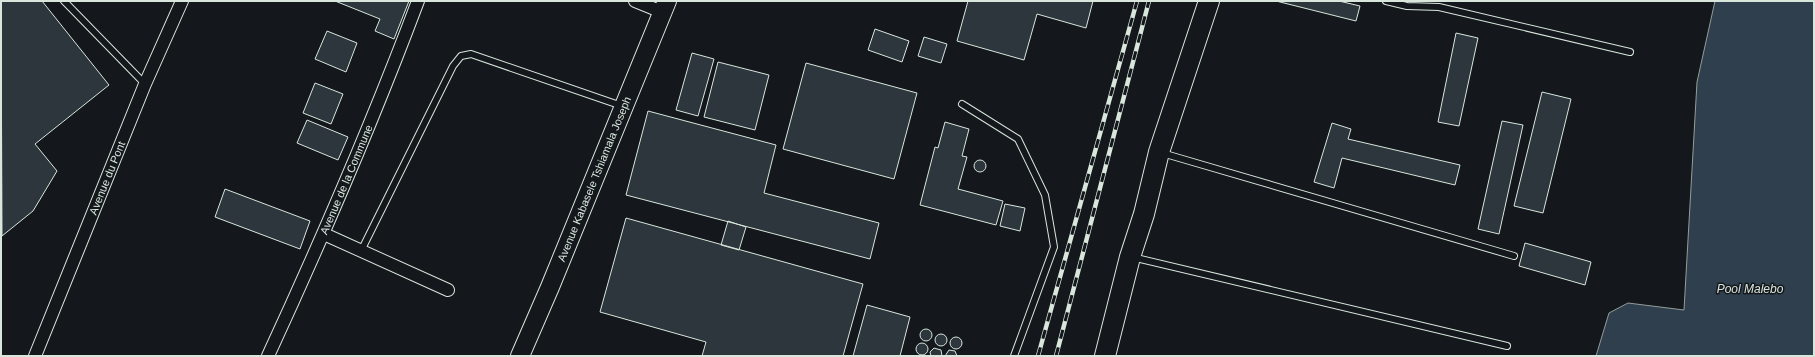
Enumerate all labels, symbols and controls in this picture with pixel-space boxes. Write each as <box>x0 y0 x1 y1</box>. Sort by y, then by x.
street label: Avenue Kabasele Tshiamala Joseph <box>555 95 633 263</box>
street label: Avenue de la Commune <box>318 123 375 236</box>
street label: Avenue du Pont <box>87 140 127 216</box>
water label: Pool Malebo <box>1717 282 1784 296</box>

